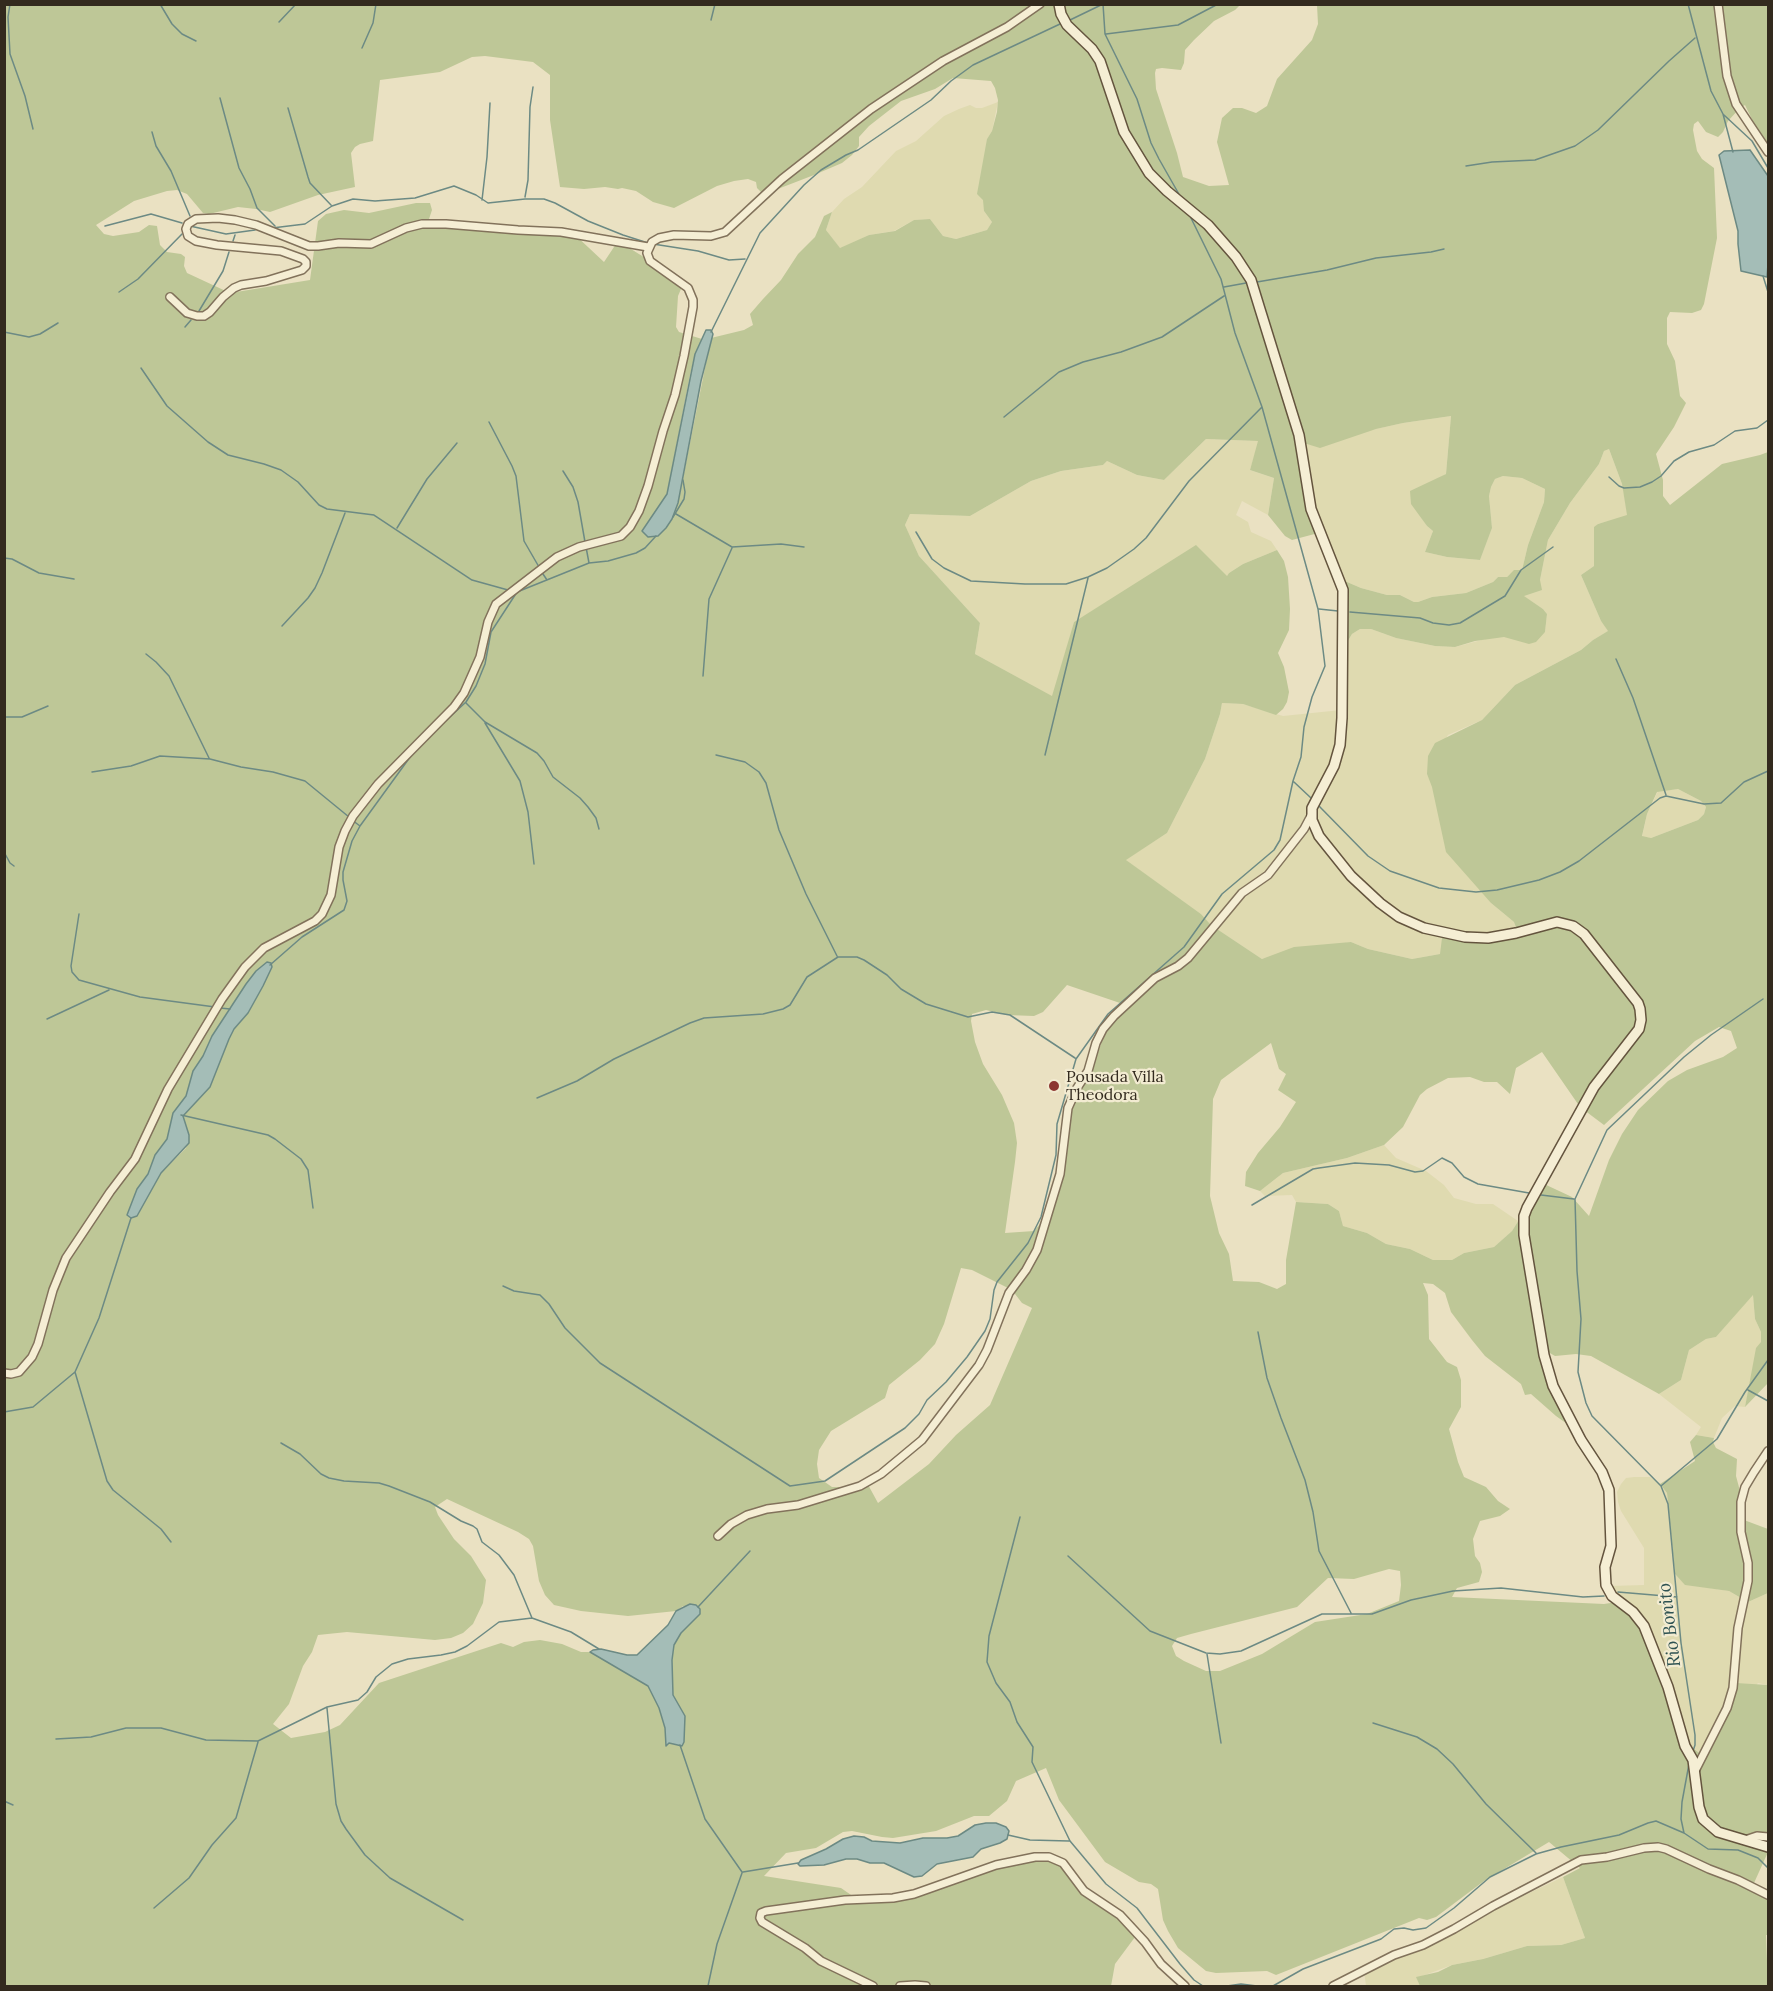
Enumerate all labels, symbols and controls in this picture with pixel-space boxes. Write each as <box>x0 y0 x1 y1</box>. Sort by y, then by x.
place label: Pousada Villa Theodora <box>1066 1067 1164 1105</box>
marker: Pousada Villa Theodora <box>1047 1079 1061 1093</box>
water label: Rio Bonito <box>1654 1582 1686 1668</box>

